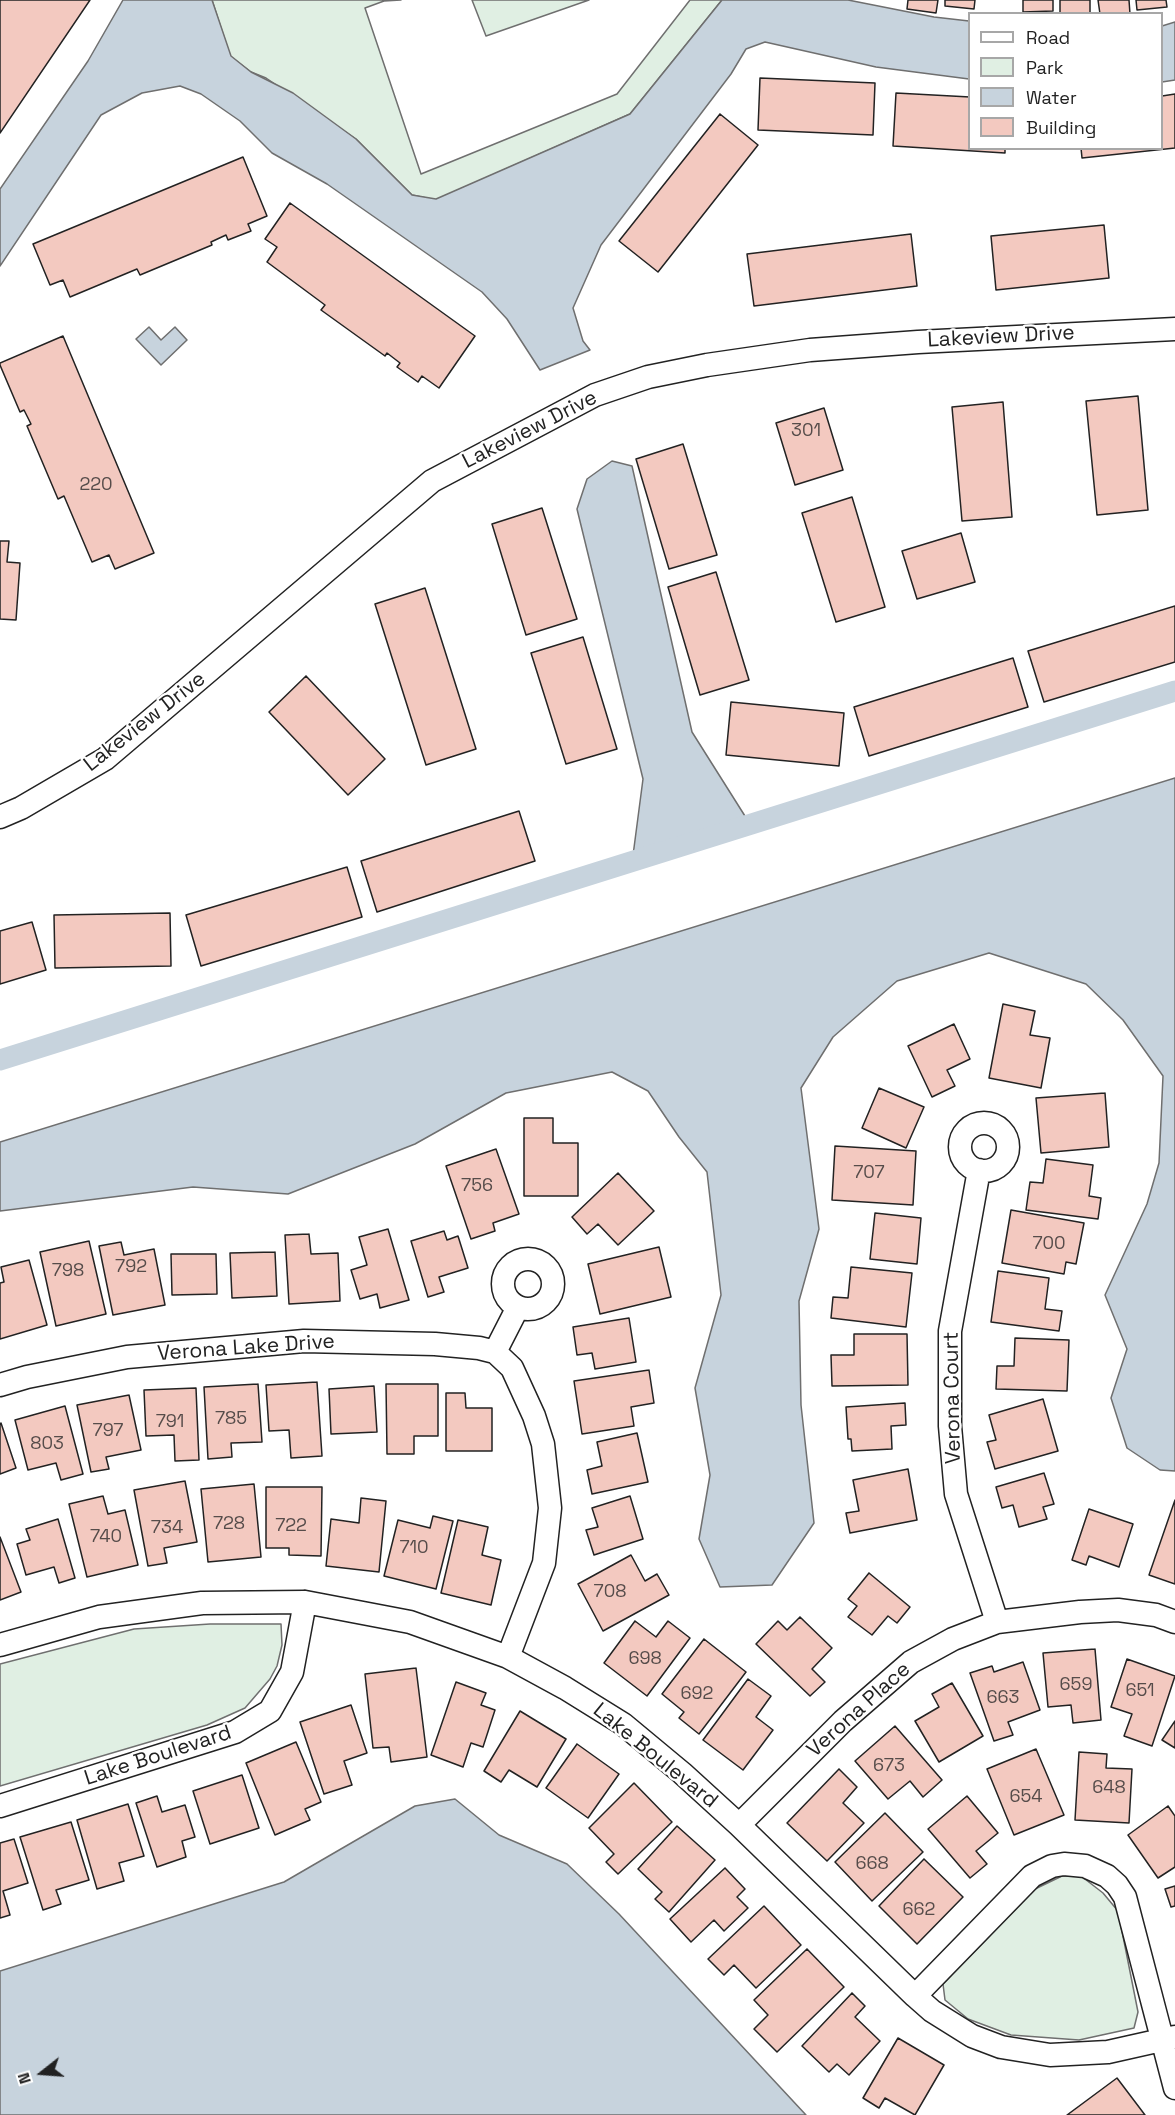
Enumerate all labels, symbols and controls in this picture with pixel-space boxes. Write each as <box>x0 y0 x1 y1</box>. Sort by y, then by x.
legend <box>968 12 1163 150</box>
text: Road <box>1026 26 1070 49</box>
text: Park <box>1026 56 1063 79</box>
text: Water <box>1026 86 1077 109</box>
text: Building <box>1026 116 1096 139</box>
street label: Lakeview Drive <box>927 321 1075 353</box>
street label: Lakeview Drive <box>459 385 601 475</box>
house number: 301 <box>791 420 821 442</box>
house number: 220 <box>79 474 113 496</box>
street label: Lakeview Drive <box>79 667 211 777</box>
house number: 707 <box>853 1162 885 1184</box>
house number: 756 <box>461 1175 493 1197</box>
house number: 700 <box>1032 1233 1066 1255</box>
house number: 792 <box>115 1256 147 1278</box>
house number: 798 <box>52 1260 84 1282</box>
street label: Verona Lake Drive <box>156 1329 336 1367</box>
street label: Verona Court <box>939 1332 967 1464</box>
house number: 785 <box>215 1408 247 1430</box>
house number: 791 <box>156 1411 184 1433</box>
house number: 797 <box>93 1420 123 1442</box>
house number: 803 <box>30 1433 64 1455</box>
house number: 728 <box>213 1513 245 1535</box>
house number: 722 <box>275 1515 307 1537</box>
house number: 734 <box>151 1517 183 1539</box>
house number: 740 <box>90 1526 122 1548</box>
house number: 710 <box>399 1537 429 1559</box>
house number: 708 <box>594 1581 626 1603</box>
house number: 698 <box>628 1648 662 1670</box>
street label: Verona Place <box>802 1657 916 1763</box>
house number: 659 <box>1060 1674 1092 1696</box>
house number: 651 <box>1125 1680 1155 1702</box>
house number: 692 <box>681 1683 713 1705</box>
house number: 663 <box>987 1687 1019 1709</box>
street label: Lake Boulevard <box>588 1698 722 1814</box>
street label: Lake Boulevard <box>81 1720 235 1792</box>
house number: 673 <box>873 1755 905 1777</box>
house number: 648 <box>1092 1777 1126 1799</box>
house number: 654 <box>1009 1786 1043 1808</box>
house number: 668 <box>855 1853 889 1875</box>
house number: 662 <box>903 1899 935 1921</box>
north arrow <box>12 2043 72 2103</box>
text: N <box>13 2070 36 2087</box>

